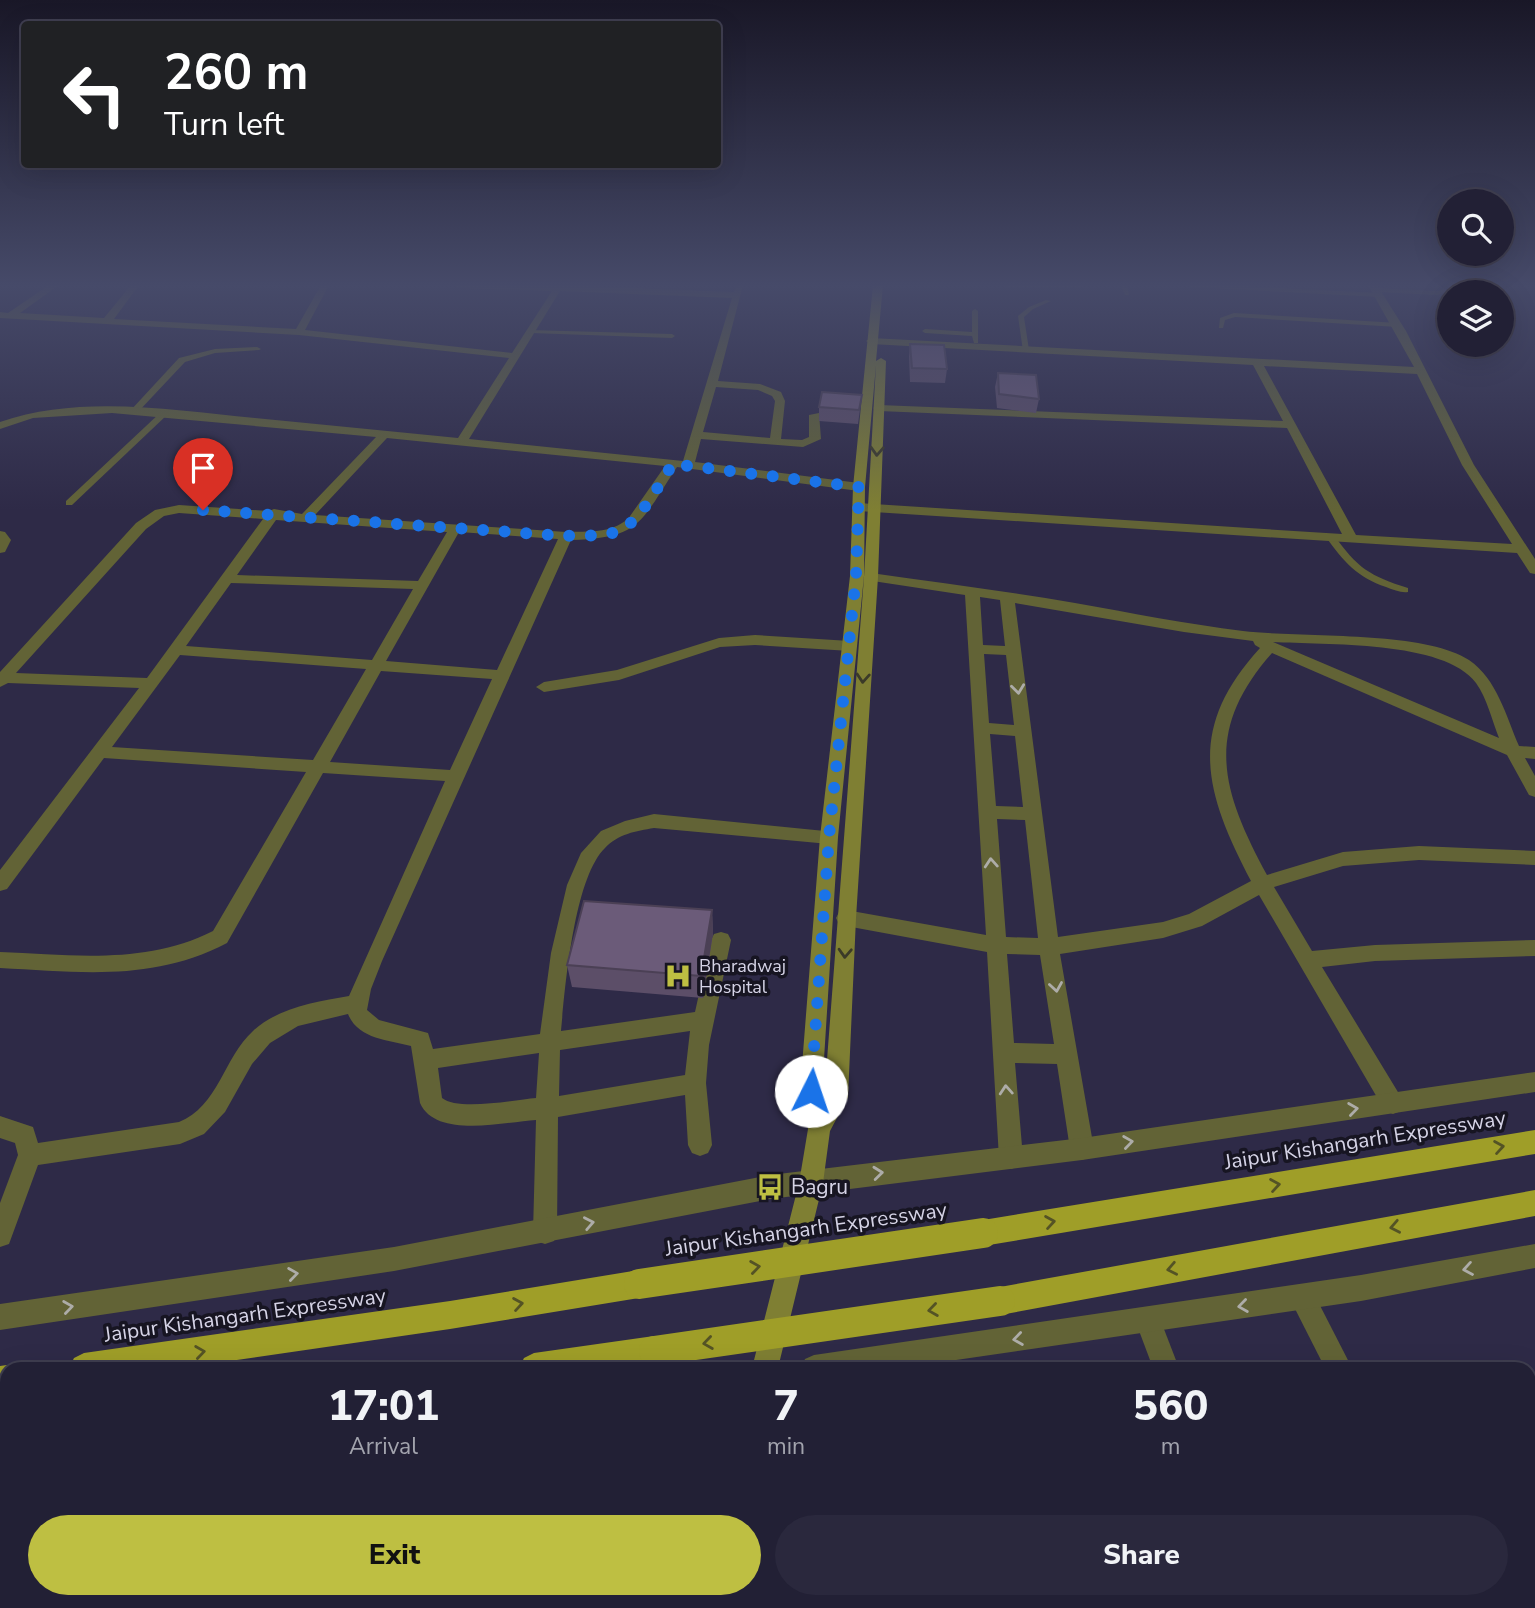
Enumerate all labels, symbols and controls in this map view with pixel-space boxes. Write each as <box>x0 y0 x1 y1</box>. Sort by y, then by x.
text: 260 m <box>164 39 308 106</box>
icon: left <box>49 49 140 140</box>
text: Turn left <box>164 103 284 146</box>
map controls <box>1437 189 1514 357</box>
button: search <box>1437 189 1514 266</box>
button: layers <box>1437 280 1514 357</box>
pin <box>173 438 233 510</box>
one-way arrow <box>870 445 885 456</box>
icon: arrive <box>184 449 222 487</box>
one-way arrow <box>856 672 871 683</box>
one-way arrow <box>1010 683 1025 694</box>
one-way arrow <box>983 858 998 869</box>
one-way arrow <box>837 948 852 959</box>
place label: Bharadwaj Hospital <box>699 954 786 999</box>
hospital icon: Bharadwaj Hospital <box>663 961 693 991</box>
one-way arrow <box>1048 981 1063 993</box>
position arrow <box>774 1054 848 1128</box>
one-way arrow <box>999 1085 1014 1096</box>
one-way arrow <box>1347 1102 1359 1117</box>
street label: Jaipur Kishangarh Expressway <box>1221 1104 1508 1176</box>
one-way arrow <box>1122 1135 1134 1150</box>
one-way arrow <box>1493 1140 1505 1155</box>
one-way arrow <box>872 1166 884 1181</box>
bus stop icon: Bagru <box>755 1172 785 1202</box>
place label: Bagru <box>791 1173 848 1201</box>
one-way arrow <box>1269 1178 1281 1193</box>
street label: Jaipur Kishangarh Expressway <box>662 1195 949 1263</box>
one-way arrow <box>1045 1215 1056 1230</box>
one-way arrow <box>583 1217 595 1232</box>
one-way arrow <box>1389 1219 1401 1234</box>
one-way arrow <box>750 1259 761 1274</box>
one-way arrow <box>1462 1260 1474 1275</box>
one-way arrow <box>1166 1261 1178 1276</box>
one-way arrow <box>287 1267 298 1282</box>
street label: Jaipur Kishangarh Expressway <box>101 1281 388 1349</box>
one-way arrow <box>512 1297 524 1312</box>
one-way arrow <box>1238 1298 1249 1313</box>
one-way arrow <box>62 1300 73 1315</box>
one-way arrow <box>927 1303 939 1318</box>
one-way arrow <box>1012 1331 1024 1346</box>
one-way arrow <box>702 1335 714 1350</box>
one-way arrow <box>194 1344 206 1359</box>
text: 17:01 <box>328 1378 439 1435</box>
text: 7 <box>773 1378 799 1435</box>
text: 560 <box>1133 1378 1208 1435</box>
text: Arrival <box>349 1431 418 1462</box>
text: min <box>767 1431 805 1462</box>
text: m <box>1161 1431 1180 1462</box>
button: Exit <box>28 1515 761 1595</box>
button: Share <box>775 1515 1508 1595</box>

